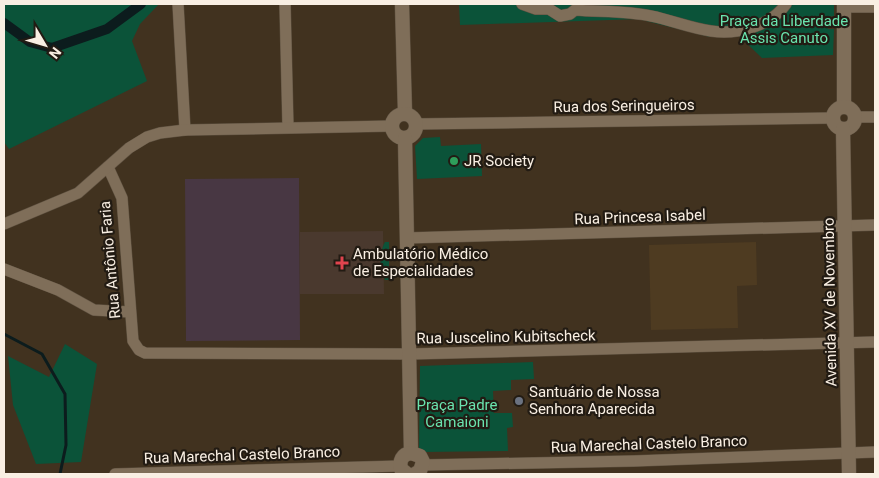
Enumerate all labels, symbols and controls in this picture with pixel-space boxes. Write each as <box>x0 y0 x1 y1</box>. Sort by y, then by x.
park label: Praça da Liberdade Assis Canuto <box>720 12 848 47</box>
north arrow <box>20 20 70 70</box>
text: N <box>46 44 65 62</box>
street label: Rua dos Seringueiros <box>553 96 695 116</box>
place label: JR Society <box>464 152 534 170</box>
marker: JR Society <box>448 155 460 167</box>
street label: Rua Antônio Faria <box>96 200 124 320</box>
street label: Rua Princesa Isabel <box>574 206 706 228</box>
street label: Avenida XV de Novembro <box>820 217 840 387</box>
place label: Ambulatório Médico de Especialidades <box>353 245 488 280</box>
marker: Ambulatório Médico de Especialidades <box>335 256 349 270</box>
street label: Rua Juscelino Kubitscheck <box>416 326 596 348</box>
place label: Santuário de Nossa Senhora Aparecida <box>529 383 660 418</box>
marker: Santuário de Nossa Senhora Aparecida <box>513 395 525 407</box>
park label: Praça Padre Camaioni <box>416 396 498 431</box>
street label: Rua Marechal Castelo Branco <box>550 432 748 456</box>
street label: Rua Marechal Castelo Branco <box>143 443 341 467</box>

